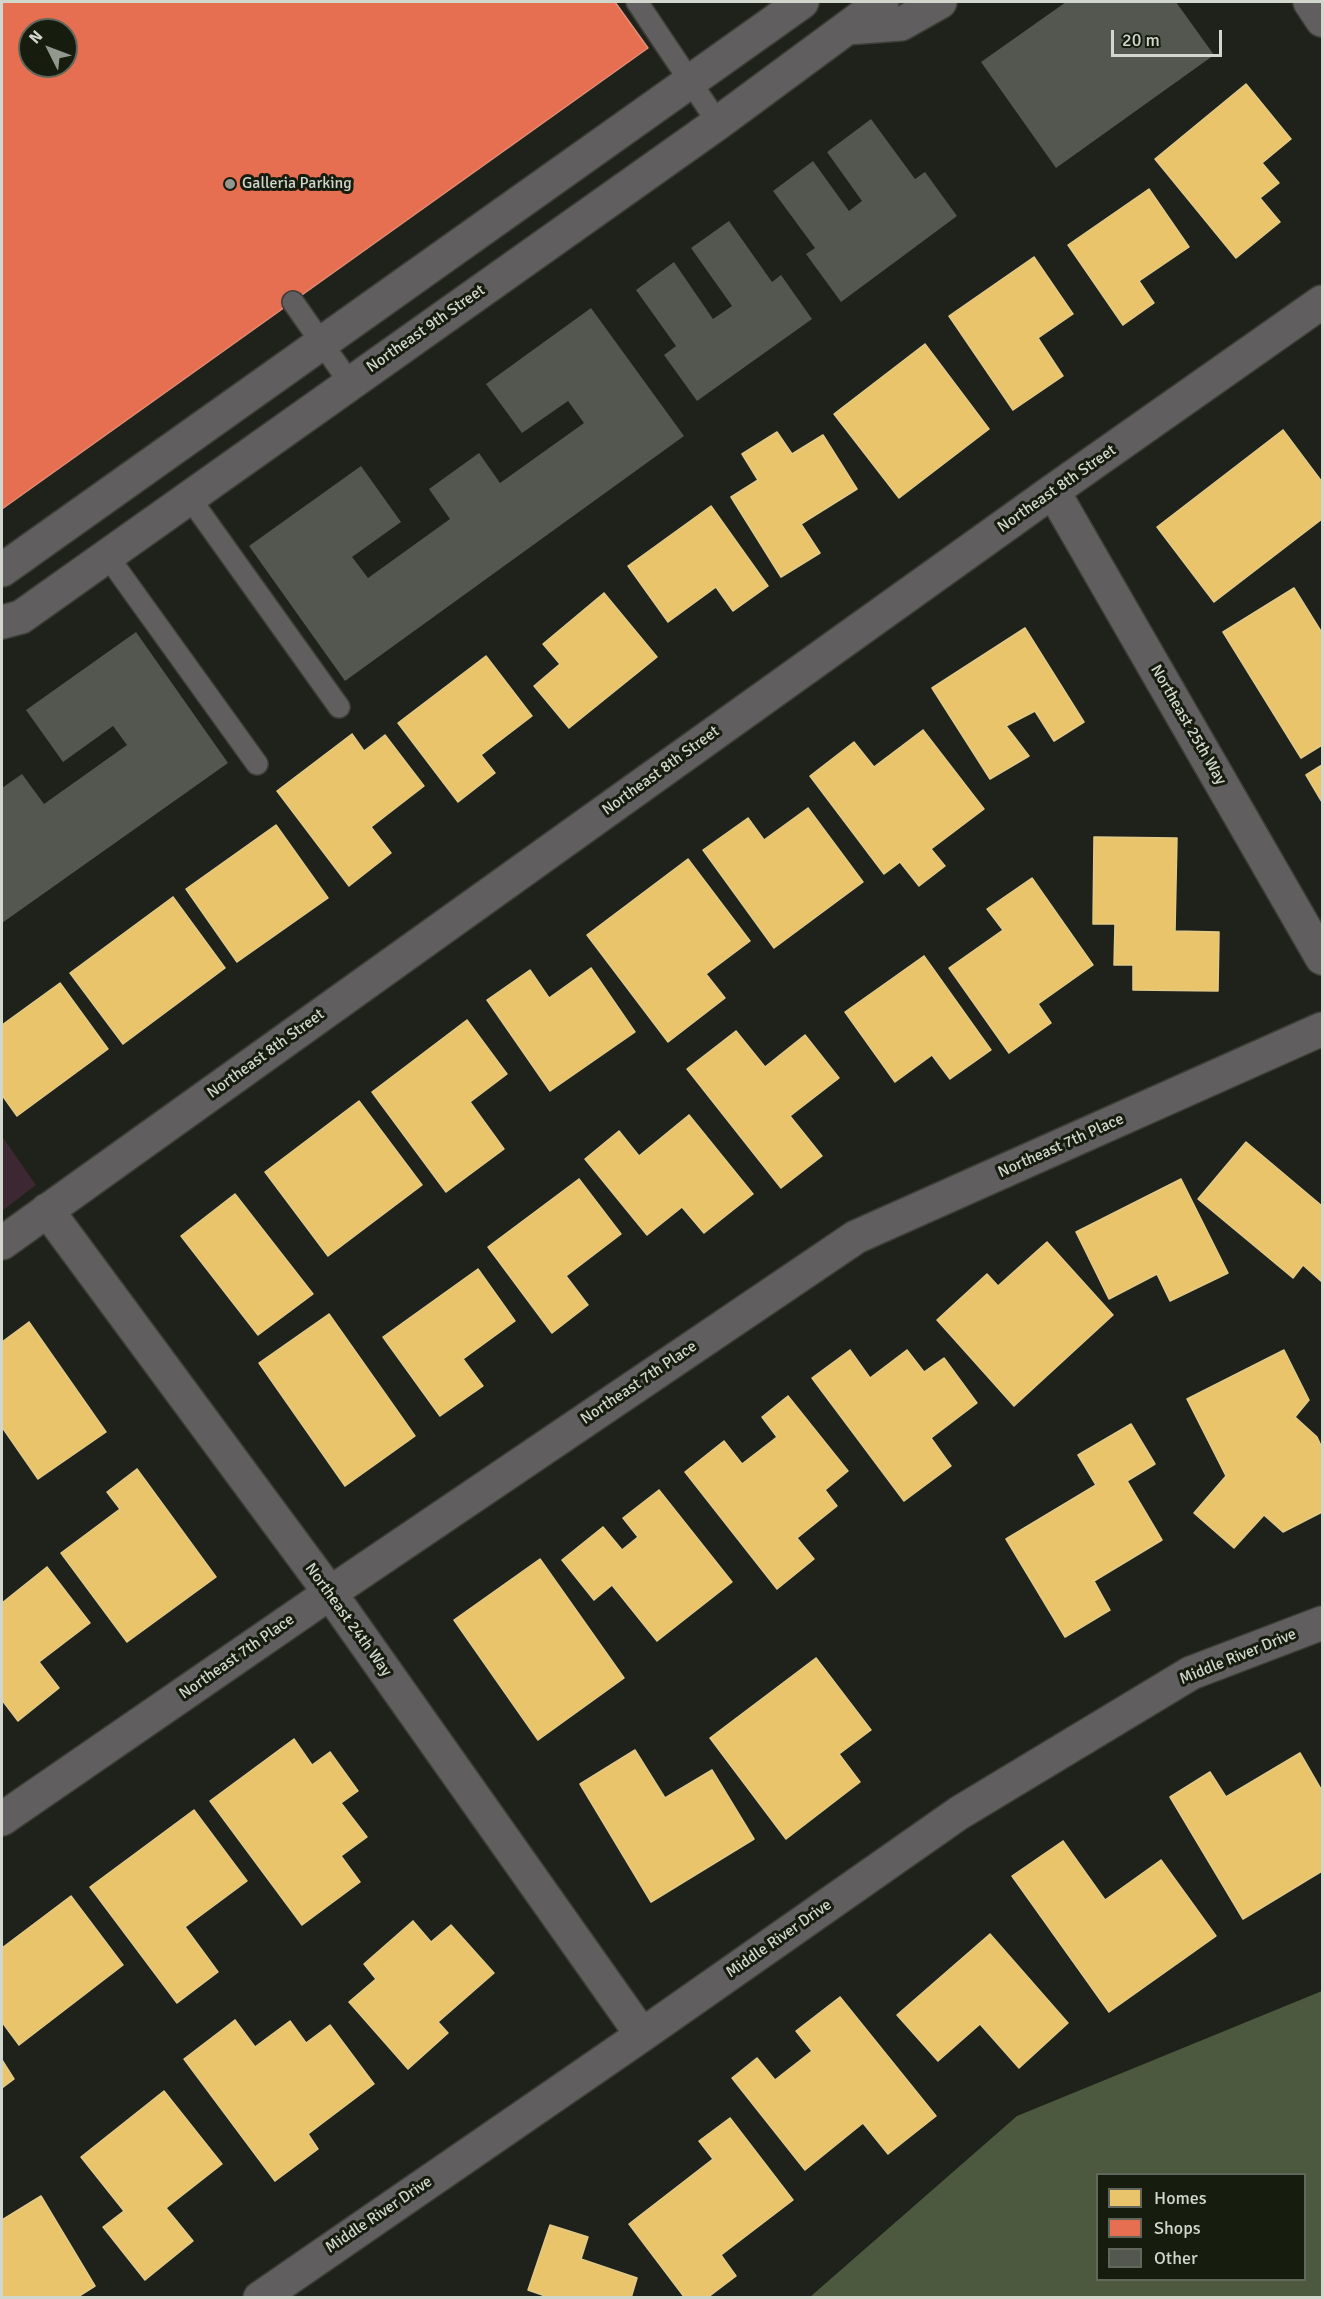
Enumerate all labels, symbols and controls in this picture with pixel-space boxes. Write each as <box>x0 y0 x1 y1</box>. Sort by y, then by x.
north arrow <box>18 18 78 78</box>
scale bar <box>1114 18 1225 56</box>
text: N <box>25 26 47 48</box>
text: 20 m <box>1122 29 1160 51</box>
place label: Galleria Parking <box>242 174 352 194</box>
marker: Galleria Parking <box>223 177 237 191</box>
street label: Northeast 9th Street <box>363 281 489 377</box>
street label: Northeast 8th Street <box>994 441 1120 537</box>
street label: Northeast 25th Way <box>1146 662 1230 788</box>
street label: Northeast 8th Street <box>599 722 723 820</box>
street label: Northeast 8th Street <box>204 1005 328 1103</box>
street label: Northeast 7th Place <box>995 1110 1127 1182</box>
street label: Northeast 7th Place <box>577 1337 701 1429</box>
street label: Northeast 24th Way <box>300 1560 396 1680</box>
street label: Northeast 7th Place <box>176 1610 298 1704</box>
street label: Middle River Drive <box>1177 1625 1299 1689</box>
street label: Middle River Drive <box>723 1895 835 1983</box>
street label: Middle River Drive <box>322 2172 436 2258</box>
legend <box>1096 2173 1306 2281</box>
text: Homes <box>1154 2187 1207 2209</box>
text: Shops <box>1154 2217 1201 2239</box>
text: Other <box>1154 2247 1198 2269</box>

